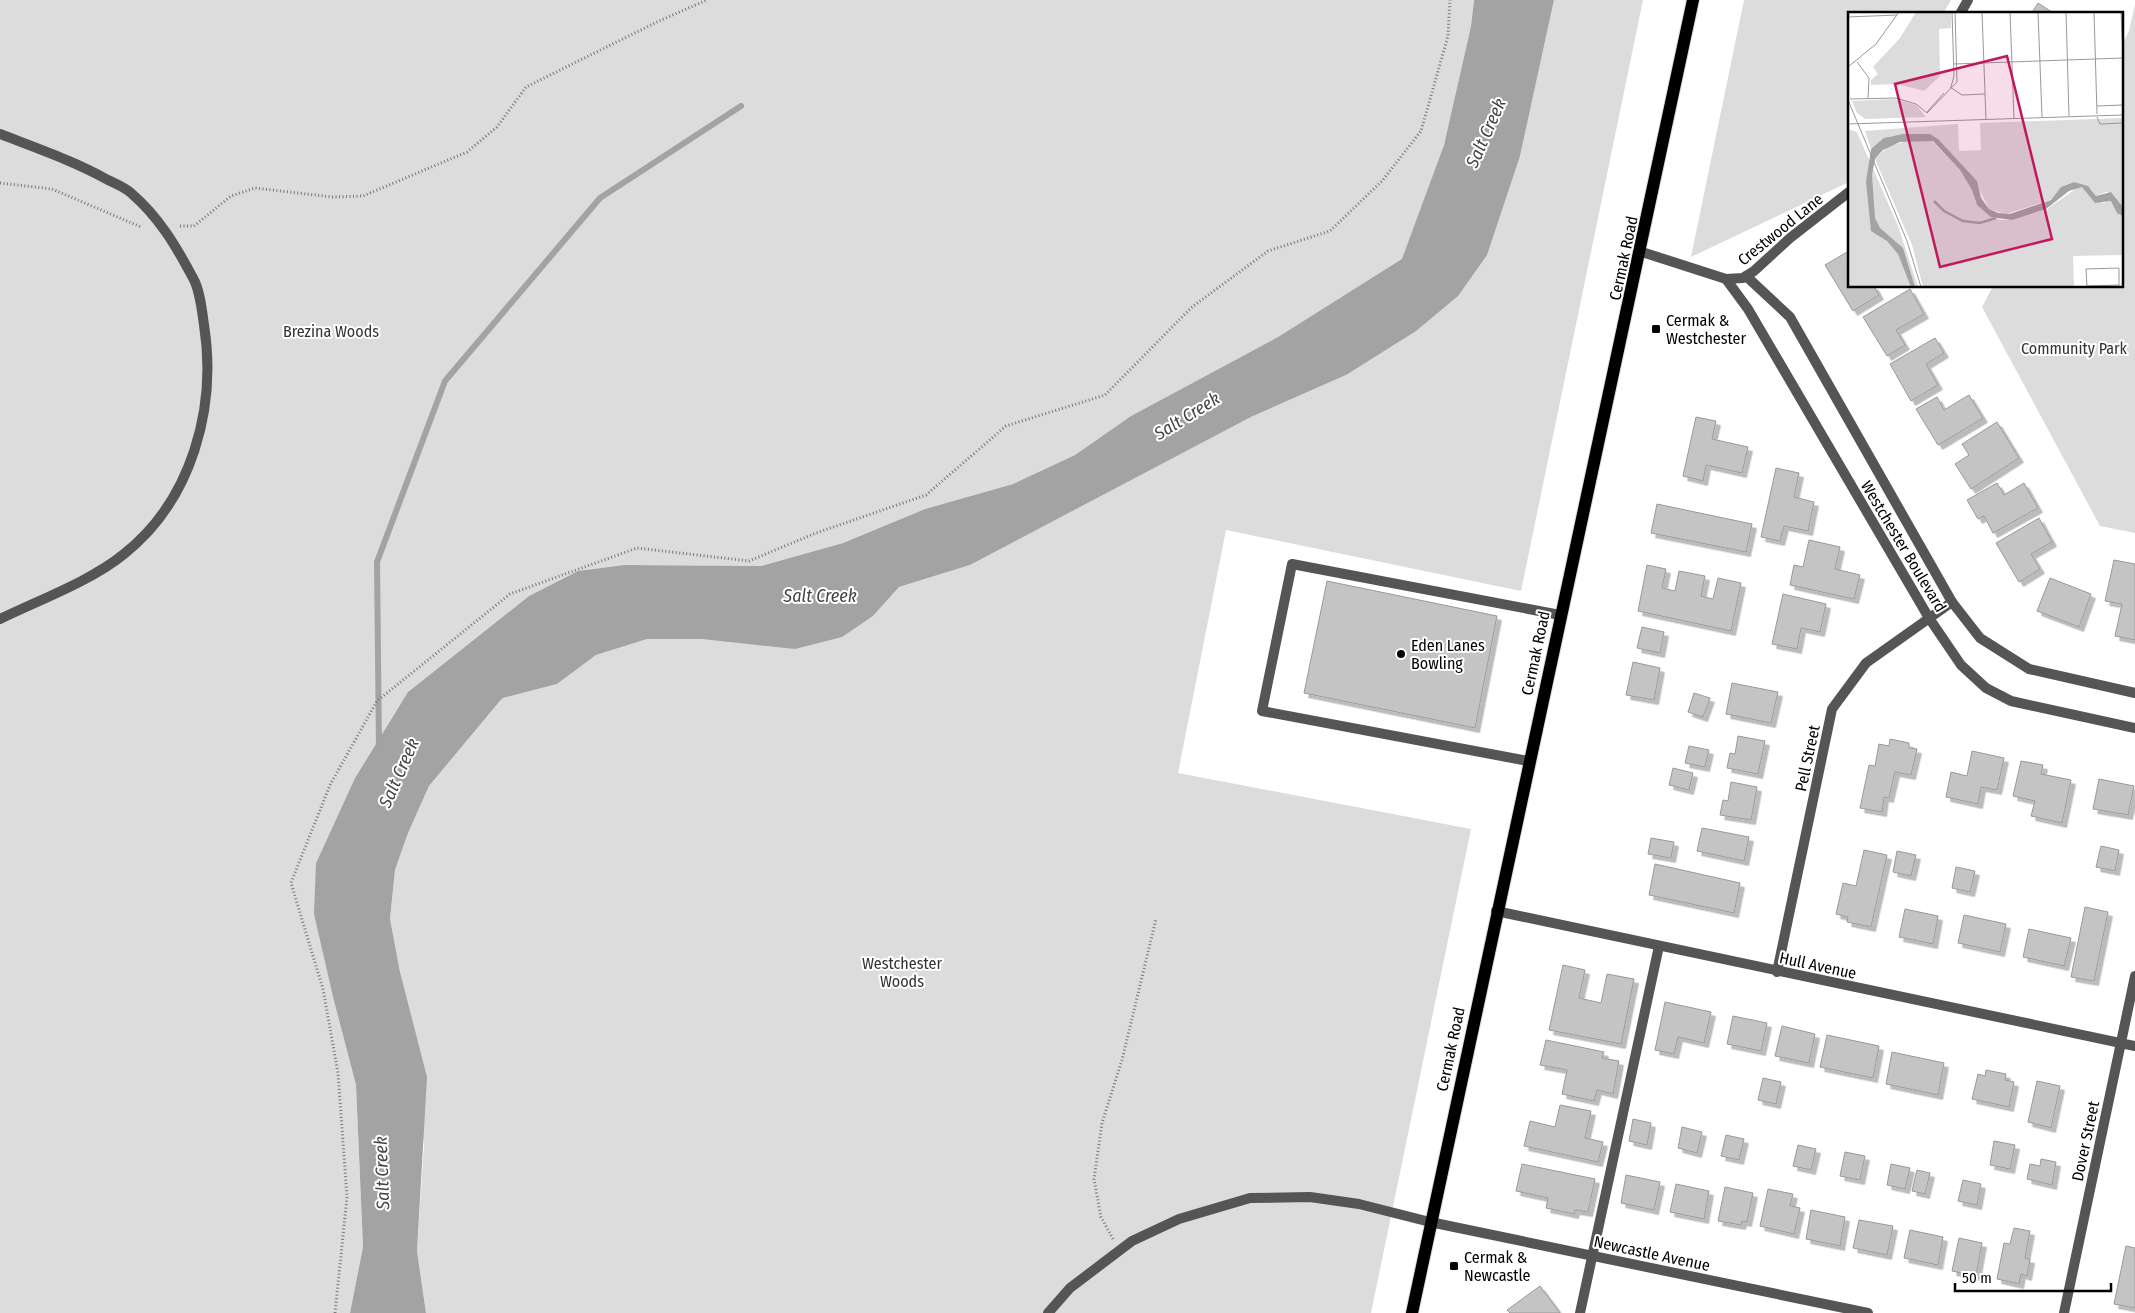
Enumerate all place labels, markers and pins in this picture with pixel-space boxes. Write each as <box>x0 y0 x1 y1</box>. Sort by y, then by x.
place label: Cermak & Westchester <box>1666 311 1746 348</box>
marker: Cermak & Westchester <box>1650 323 1662 335</box>
place label: Eden Lanes Bowling <box>1411 636 1485 673</box>
marker: Eden Lanes Bowling <box>1395 648 1407 660</box>
place label: Cermak & Newcastle <box>1464 1248 1531 1285</box>
marker: Cermak & Newcastle <box>1448 1260 1460 1272</box>

